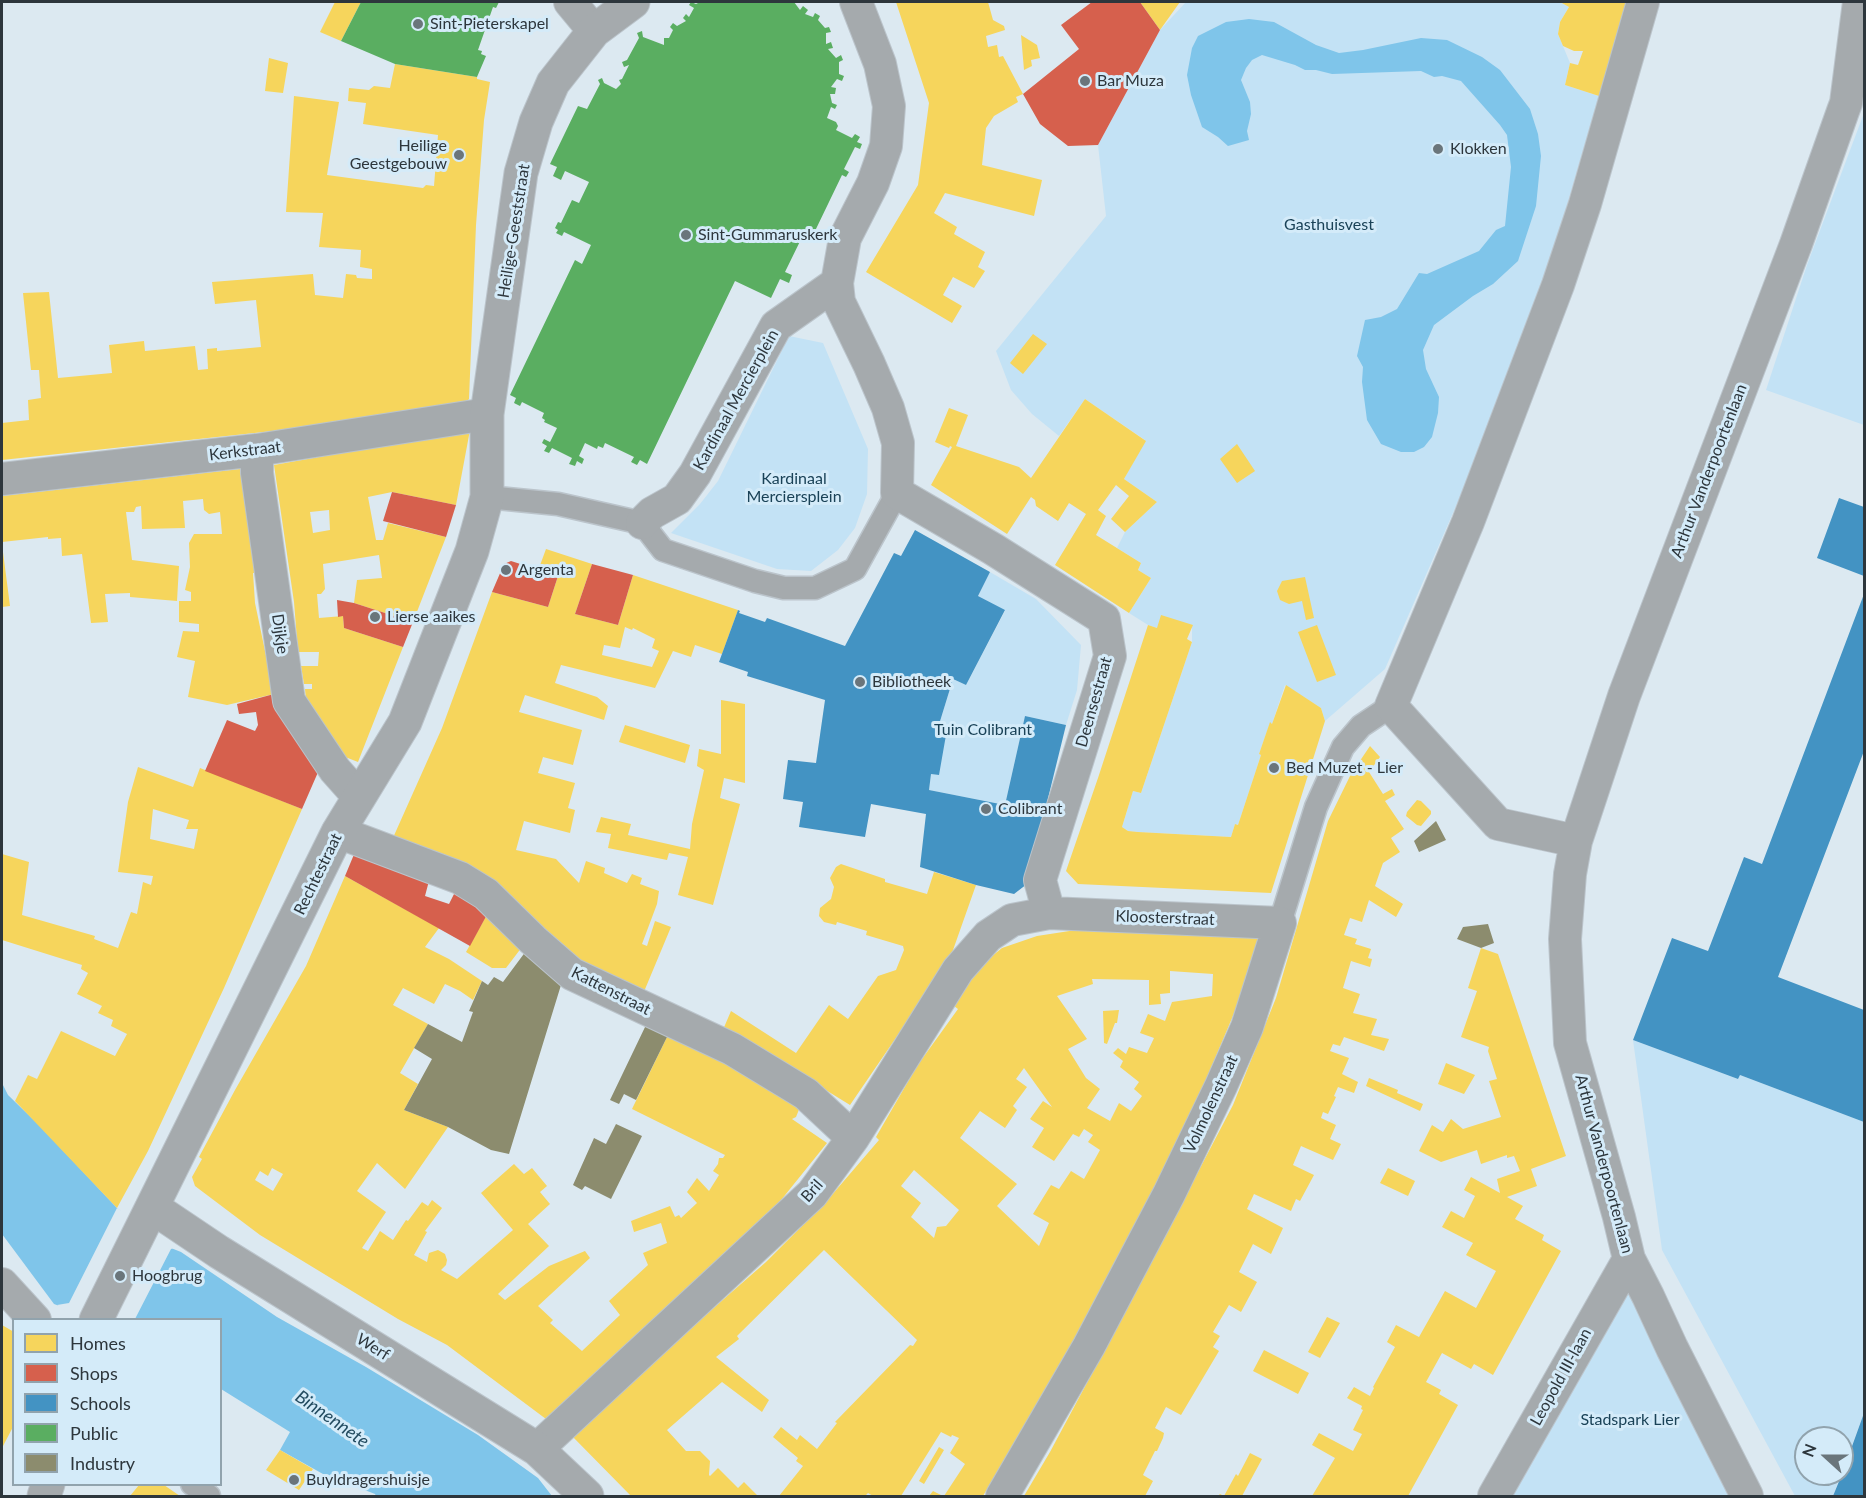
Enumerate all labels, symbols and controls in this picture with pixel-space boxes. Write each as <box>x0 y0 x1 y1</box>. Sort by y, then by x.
place label: Sint-Pieterskapel <box>430 14 549 34</box>
marker: Sint-Pieterskapel <box>411 17 425 31</box>
place label: Bar Muza <box>1097 71 1164 91</box>
marker: Bar Muza <box>1078 74 1092 88</box>
place label: Heilige Geestgebouw <box>350 136 447 174</box>
place label: Klokken <box>1450 139 1507 159</box>
marker: Klokken <box>1431 142 1445 156</box>
marker: Heilige Geestgebouw <box>452 148 466 162</box>
street label: Heilige-Geeststraat <box>494 163 534 299</box>
park label: Gasthuisvest <box>1284 215 1374 235</box>
place label: Sint-Gummaruskerk <box>698 225 837 245</box>
marker: Sint-Gummaruskerk <box>679 228 693 242</box>
street label: Kardinaal Mercierplein <box>689 326 783 474</box>
street label: Arthur Vanderpoortenlaan <box>1667 381 1751 561</box>
street label: Kerkstraat <box>208 437 282 465</box>
park label: Kardinaal Merciersplein <box>746 469 842 507</box>
place label: Argenta <box>518 560 574 580</box>
marker: Argenta <box>499 563 513 577</box>
place label: Lierse aaikes <box>387 607 476 627</box>
marker: Lierse aaikes <box>368 610 382 624</box>
street label: Dijkje <box>268 613 292 655</box>
street label: Deensestraat <box>1072 655 1116 749</box>
place label: Bibliotheek <box>872 672 951 692</box>
marker: Bibliotheek <box>853 675 867 689</box>
park label: Tuin Colibrant <box>934 720 1032 740</box>
place label: Bed Muzet - Lier <box>1286 758 1403 778</box>
marker: Bed Muzet - Lier <box>1267 761 1281 775</box>
place label: Colibrant <box>998 799 1062 819</box>
marker: Colibrant <box>979 802 993 816</box>
street label: Rechtestraat <box>290 830 346 918</box>
street label: Kloosterstraat <box>1115 907 1215 929</box>
street label: Kattenstraat <box>568 963 654 1019</box>
street label: Volmolenstraat <box>1180 1052 1242 1156</box>
street label: Arthur Vanderpoortenlaan <box>1571 1072 1637 1256</box>
street label: Bril <box>797 1176 827 1206</box>
place label: Hoogbrug <box>132 1266 202 1286</box>
marker: Hoogbrug <box>113 1269 127 1283</box>
legend <box>12 1318 222 1486</box>
street label: Leopold III-laan <box>1526 1325 1596 1429</box>
street label: Werf <box>353 1329 393 1365</box>
text: Homes <box>70 1332 126 1354</box>
text: Shops <box>70 1362 118 1384</box>
water label: Binnennete <box>291 1386 373 1452</box>
text: Schools <box>70 1392 131 1414</box>
park label: Stadspark Lier <box>1580 1410 1680 1430</box>
text: Public <box>70 1422 118 1444</box>
north arrow <box>1794 1426 1854 1486</box>
text: N <box>1798 1441 1820 1459</box>
text: Industry <box>70 1452 135 1474</box>
place label: Buyldragershuisje <box>306 1470 430 1490</box>
marker: Buyldragershuisje <box>287 1473 301 1487</box>

